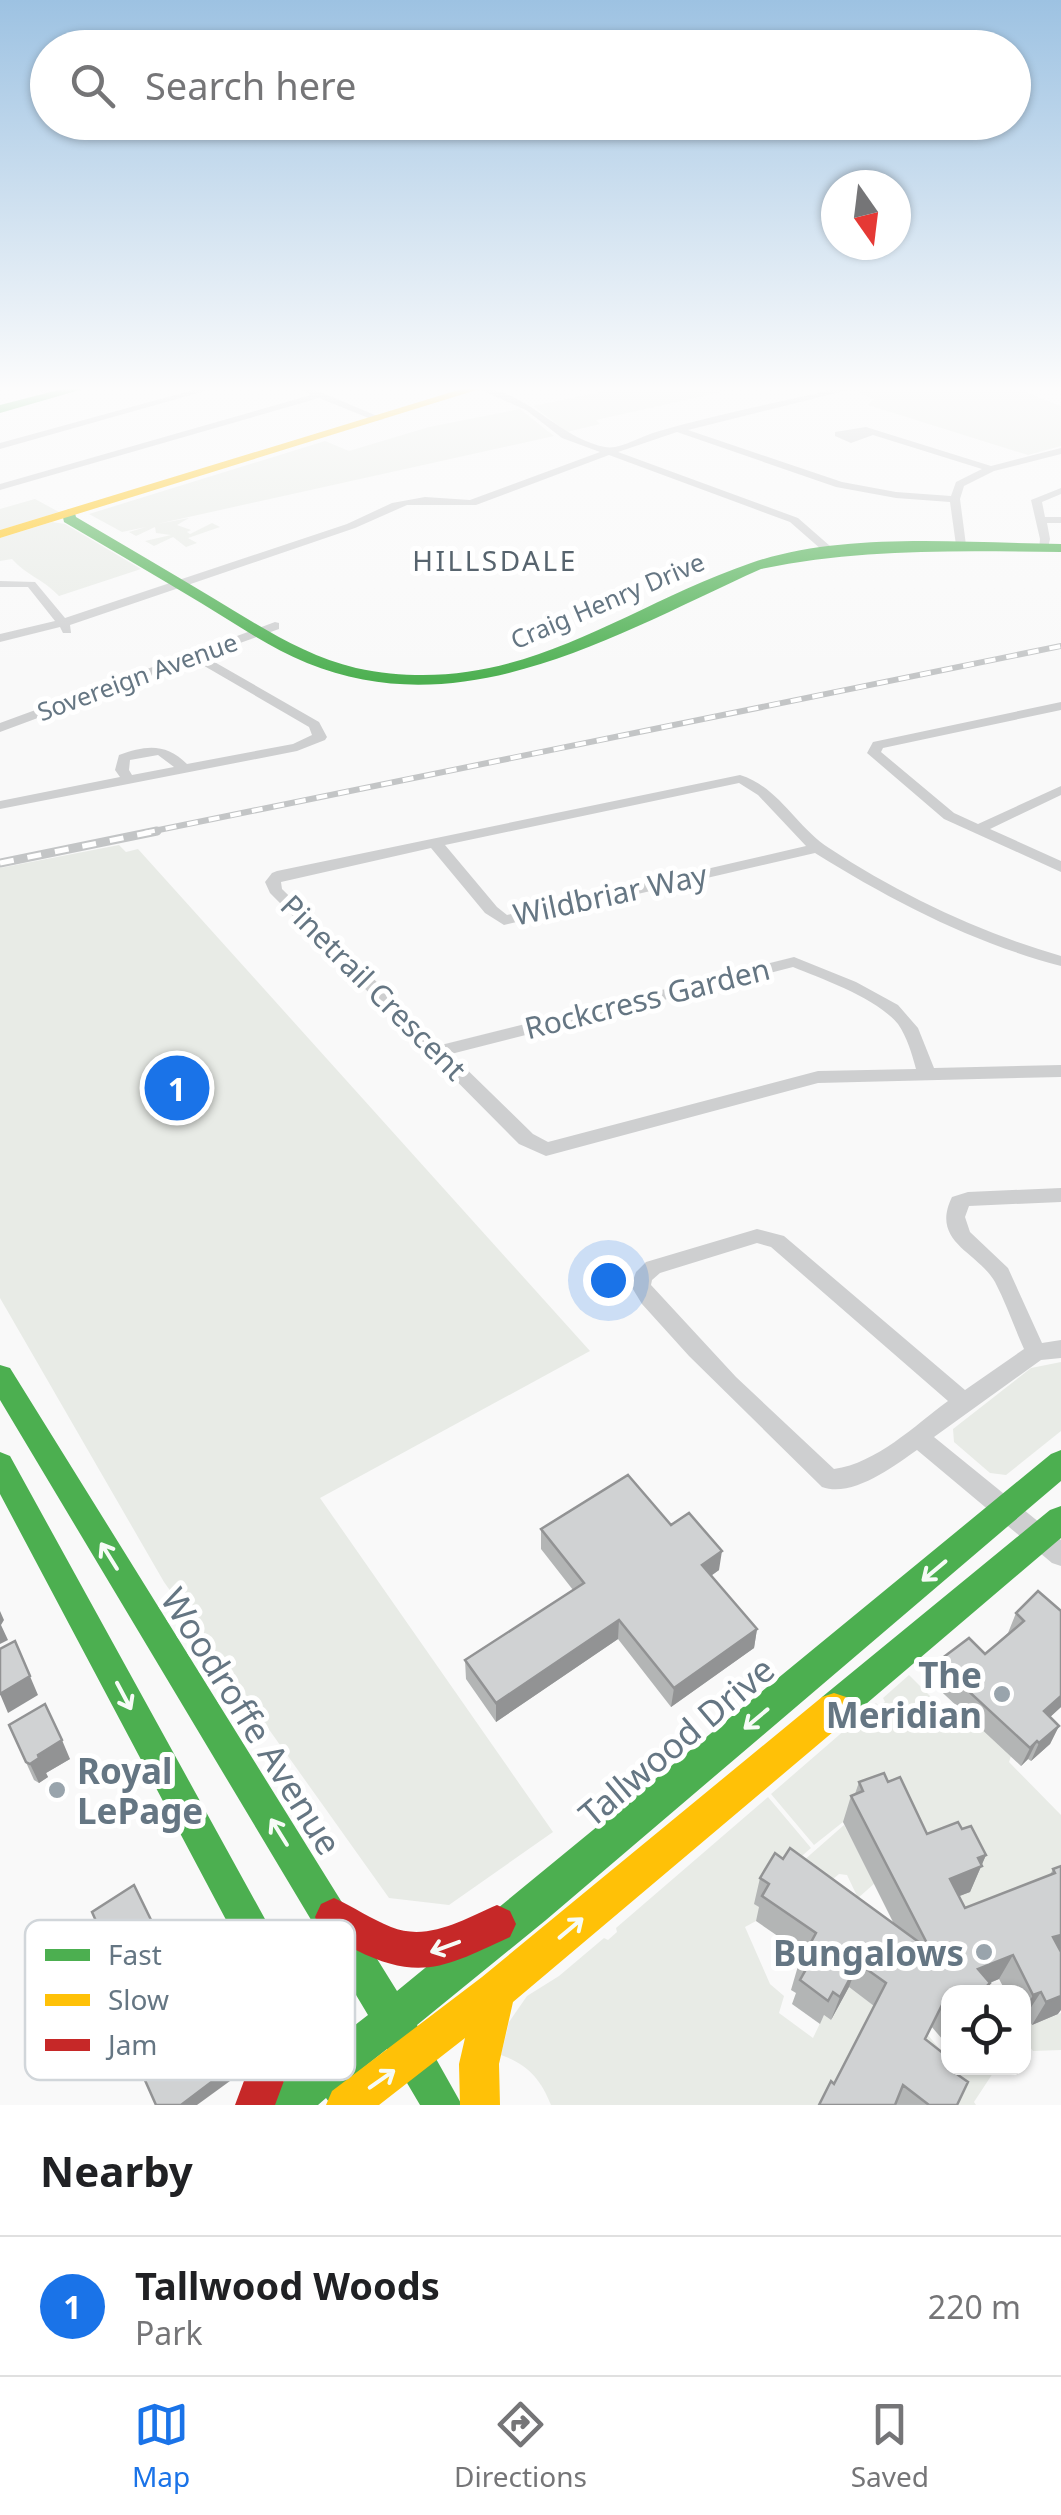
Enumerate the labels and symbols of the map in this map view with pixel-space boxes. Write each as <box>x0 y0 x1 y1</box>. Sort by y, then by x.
north arrow <box>821 170 911 260</box>
district label: HILLSDALE <box>412 541 578 579</box>
street label: Craig Henry Drive <box>505 544 709 656</box>
street label: Sovereign Avenue <box>32 624 242 728</box>
street label: Wildbriar Way <box>509 853 711 935</box>
street label: Pinetrail Crescent <box>272 885 476 1089</box>
street label: Rockcress Garden <box>520 948 774 1048</box>
pin: 1 <box>144 1050 210 1126</box>
your location <box>583 1255 634 1306</box>
one-way arrow <box>99 1542 119 1571</box>
one-way arrow <box>921 1560 947 1582</box>
street label: Woodroffe Avenue <box>151 1579 353 1863</box>
street label: Tallwood Drive <box>568 1645 784 1837</box>
place label: The Meridian <box>826 1651 982 1738</box>
one-way arrow <box>115 1680 135 1710</box>
marker: The Meridian <box>991 1683 1013 1705</box>
one-way arrow <box>744 1708 770 1730</box>
place label: Royal LePage <box>77 1747 203 1834</box>
marker: Royal LePage <box>46 1779 68 1801</box>
one-way arrow <box>269 1818 290 1847</box>
one-way arrow <box>557 1918 583 1940</box>
legend <box>25 1920 355 2080</box>
place label: Bungalows <box>773 1929 964 1976</box>
text: Fast <box>108 1935 162 1973</box>
one-way arrow <box>430 1939 461 1957</box>
marker: Bungalows <box>973 1941 995 1963</box>
text: Slow <box>108 1980 169 2018</box>
text: Jam <box>105 2025 158 2063</box>
one-way arrow <box>368 2069 395 2090</box>

